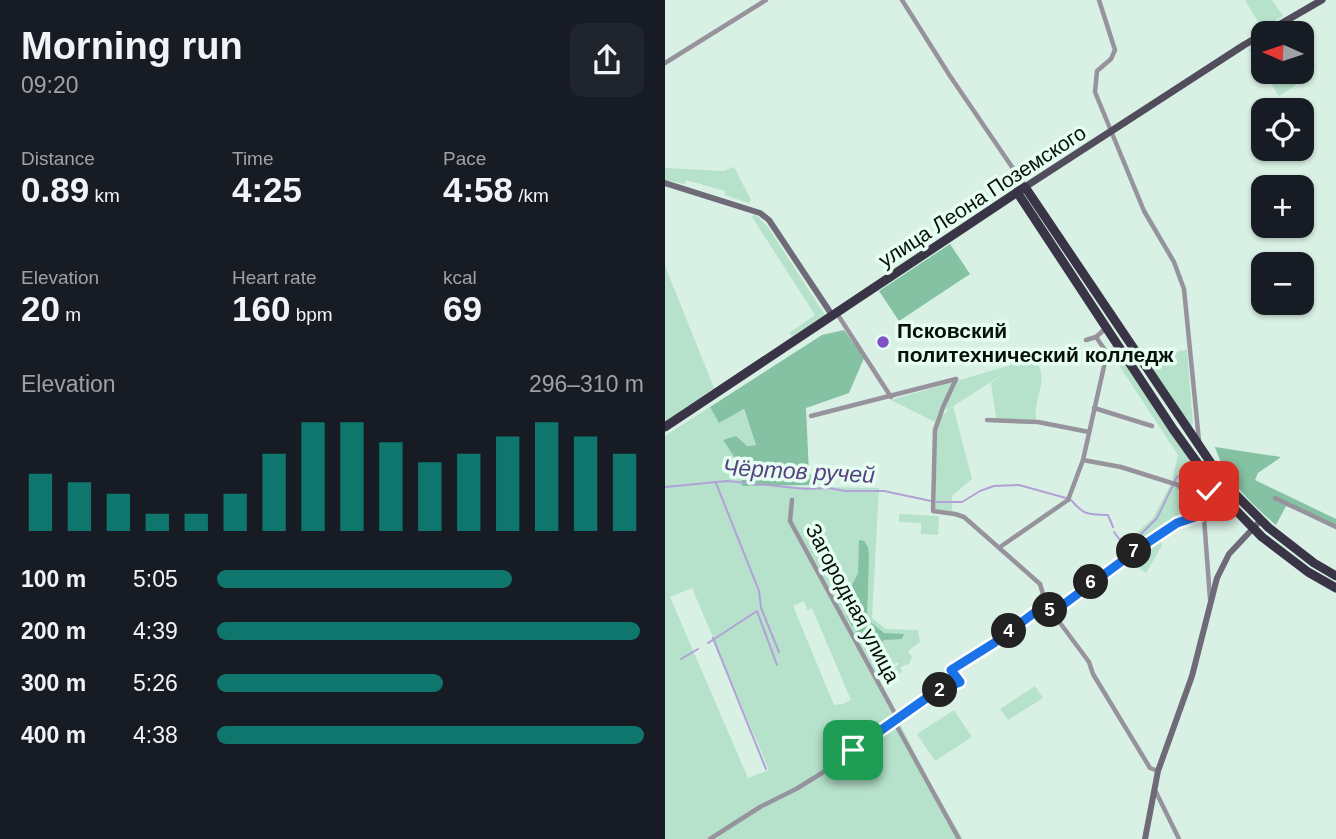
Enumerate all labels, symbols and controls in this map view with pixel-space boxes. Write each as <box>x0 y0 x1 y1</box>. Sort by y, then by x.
north arrow <box>1251 21 1314 84</box>
map controls <box>1251 21 1314 315</box>
button: share <box>570 23 644 97</box>
text: Morning run <box>21 25 243 67</box>
text: 09:20 <box>21 72 79 98</box>
button: locate <box>1251 98 1314 161</box>
street label: улица Леона Поземского <box>874 120 1090 272</box>
text: Distance <box>21 148 95 169</box>
text: Time <box>232 148 274 169</box>
text: Pace <box>443 148 486 169</box>
text: 0.89 <box>21 170 89 209</box>
text: 4:25 <box>232 170 302 209</box>
text: 4:58 <box>443 170 513 209</box>
button: + <box>1251 175 1314 238</box>
text: km <box>89 185 120 206</box>
text: /km <box>513 185 549 206</box>
button: − <box>1251 252 1314 315</box>
text: Elevation <box>21 267 99 288</box>
text: Heart rate <box>232 267 316 288</box>
text: kcal <box>443 267 477 288</box>
text: 20 <box>21 289 60 328</box>
text: 160 <box>232 289 290 328</box>
text: 69 <box>443 289 482 328</box>
text: m <box>60 304 81 325</box>
text: bpm <box>290 304 333 325</box>
place label: Псковский политехнический колледж <box>897 319 1175 366</box>
marker: Псковский политехнический колледж <box>875 334 891 350</box>
text: Elevation <box>21 371 116 397</box>
text: 296–310 m <box>529 371 644 397</box>
water label: Чёртов ручей <box>722 454 876 488</box>
pin <box>1179 461 1239 521</box>
icon: check <box>1190 472 1228 510</box>
street label: Загородная улица <box>801 520 905 687</box>
pin: 7 <box>1117 534 1151 568</box>
text: 7 <box>1128 540 1139 561</box>
pin: 6 <box>1073 564 1109 600</box>
text: 100 m <box>21 566 86 592</box>
text: 5:05 <box>133 566 178 592</box>
text: 6 <box>1085 571 1096 592</box>
pin: 5 <box>1033 592 1067 628</box>
text: 5 <box>1044 599 1055 620</box>
pin: 4 <box>991 614 1027 648</box>
text: 200 m <box>21 618 86 644</box>
text: 4:39 <box>133 618 178 644</box>
text: 4 <box>1003 620 1014 641</box>
text: 300 m <box>21 670 86 696</box>
text: 5:26 <box>133 670 178 696</box>
pin: 2 <box>923 672 957 708</box>
text: 2 <box>934 679 945 700</box>
pin <box>823 720 883 780</box>
text: 400 m <box>21 722 86 748</box>
text: 4:38 <box>133 722 178 748</box>
icon: arrive <box>834 731 872 769</box>

